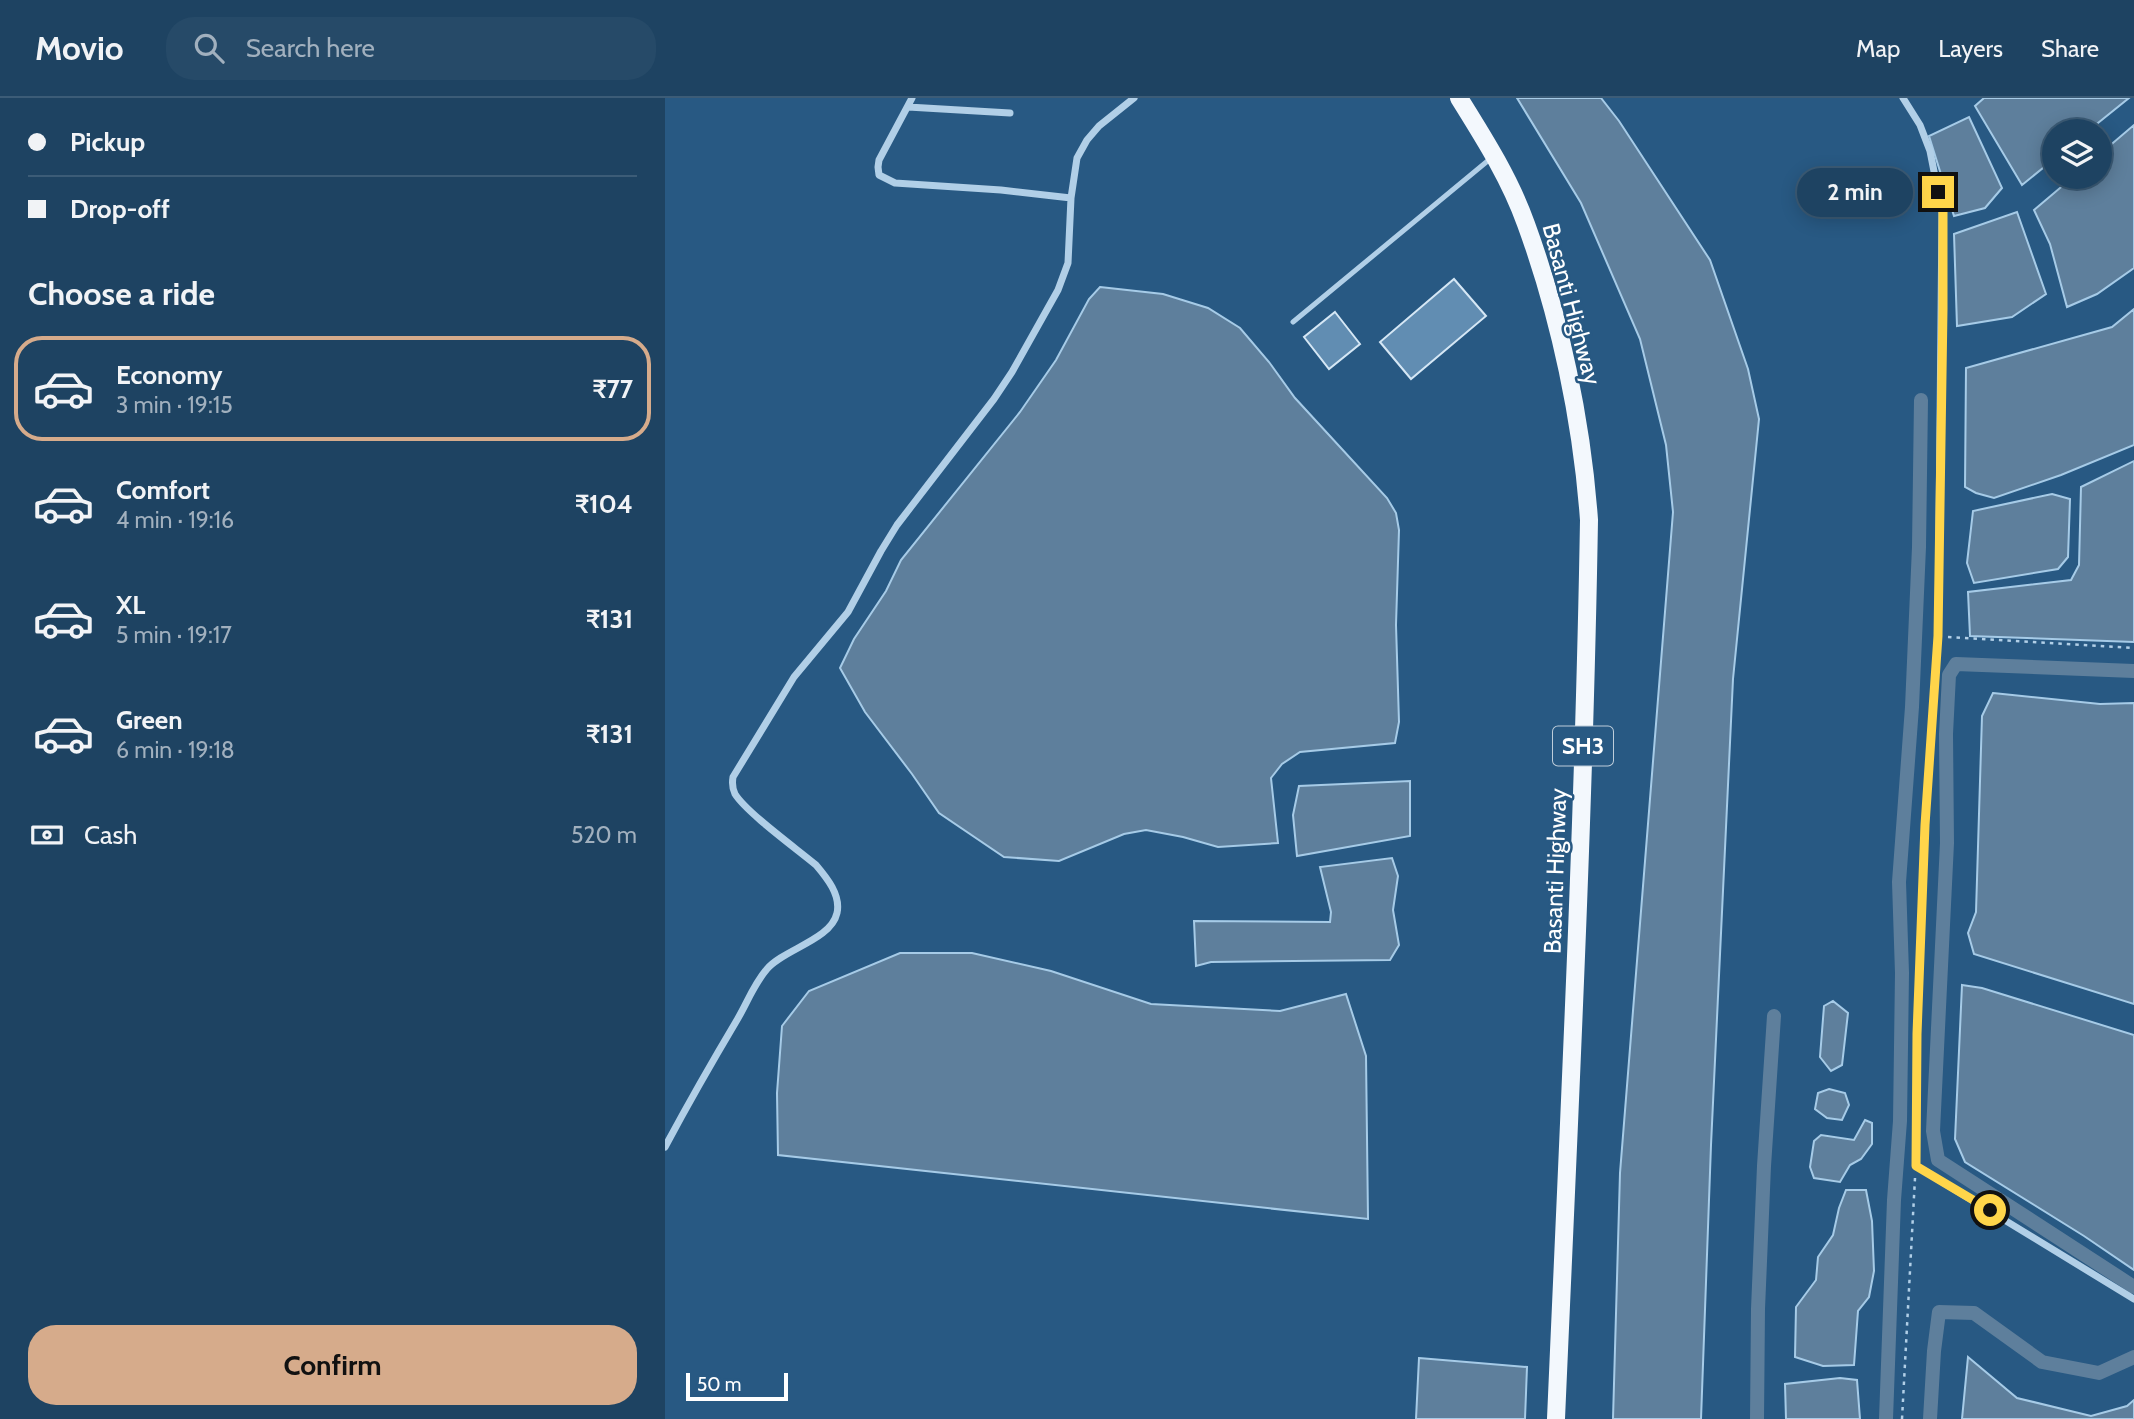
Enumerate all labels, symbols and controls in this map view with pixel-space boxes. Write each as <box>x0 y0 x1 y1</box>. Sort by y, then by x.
search box <box>166 17 656 80</box>
text: Movio <box>35 28 124 68</box>
icon: search <box>190 29 228 67</box>
text: Search here <box>246 32 375 64</box>
text: Map <box>1856 34 1900 63</box>
text: Layers <box>1938 34 2003 63</box>
text: Share <box>2041 34 2099 63</box>
map controls <box>2042 119 2112 189</box>
button: layers <box>2042 119 2112 189</box>
text: Pickup <box>70 126 145 158</box>
callout: 2 min <box>1798 168 1913 217</box>
route end <box>1922 176 1954 208</box>
text: 2 min <box>1827 178 1883 206</box>
text: Drop-off <box>70 193 170 225</box>
street label: Basanti Highway <box>1536 220 1608 388</box>
text: Choose a ride <box>28 274 215 313</box>
icon: car <box>32 357 95 420</box>
text: Economy <box>116 359 222 391</box>
text: ₹77 <box>592 373 633 405</box>
text: 3 min · 19:15 <box>116 391 233 419</box>
icon: car <box>32 472 95 535</box>
text: Comfort <box>116 474 210 506</box>
text: ₹104 <box>575 488 633 520</box>
text: 4 min · 19:16 <box>116 506 234 534</box>
icon: car <box>32 587 95 650</box>
text: XL <box>116 589 145 621</box>
text: ₹131 <box>586 603 633 635</box>
text: 5 min · 19:17 <box>116 621 232 649</box>
icon: car <box>32 702 95 765</box>
text: Green <box>116 704 183 736</box>
text: ₹131 <box>586 718 633 750</box>
road number: SH3 <box>1553 726 1613 766</box>
text: 6 min · 19:18 <box>116 736 235 764</box>
street label: Basanti Highway <box>1538 787 1572 955</box>
icon: cash <box>28 816 66 854</box>
text: Cash <box>84 819 137 851</box>
text: 520 m <box>571 821 637 849</box>
route start <box>1974 1194 2006 1226</box>
button: Confirm <box>28 1325 637 1405</box>
scale bar <box>686 1370 787 1402</box>
text: 50 m <box>697 1373 741 1396</box>

